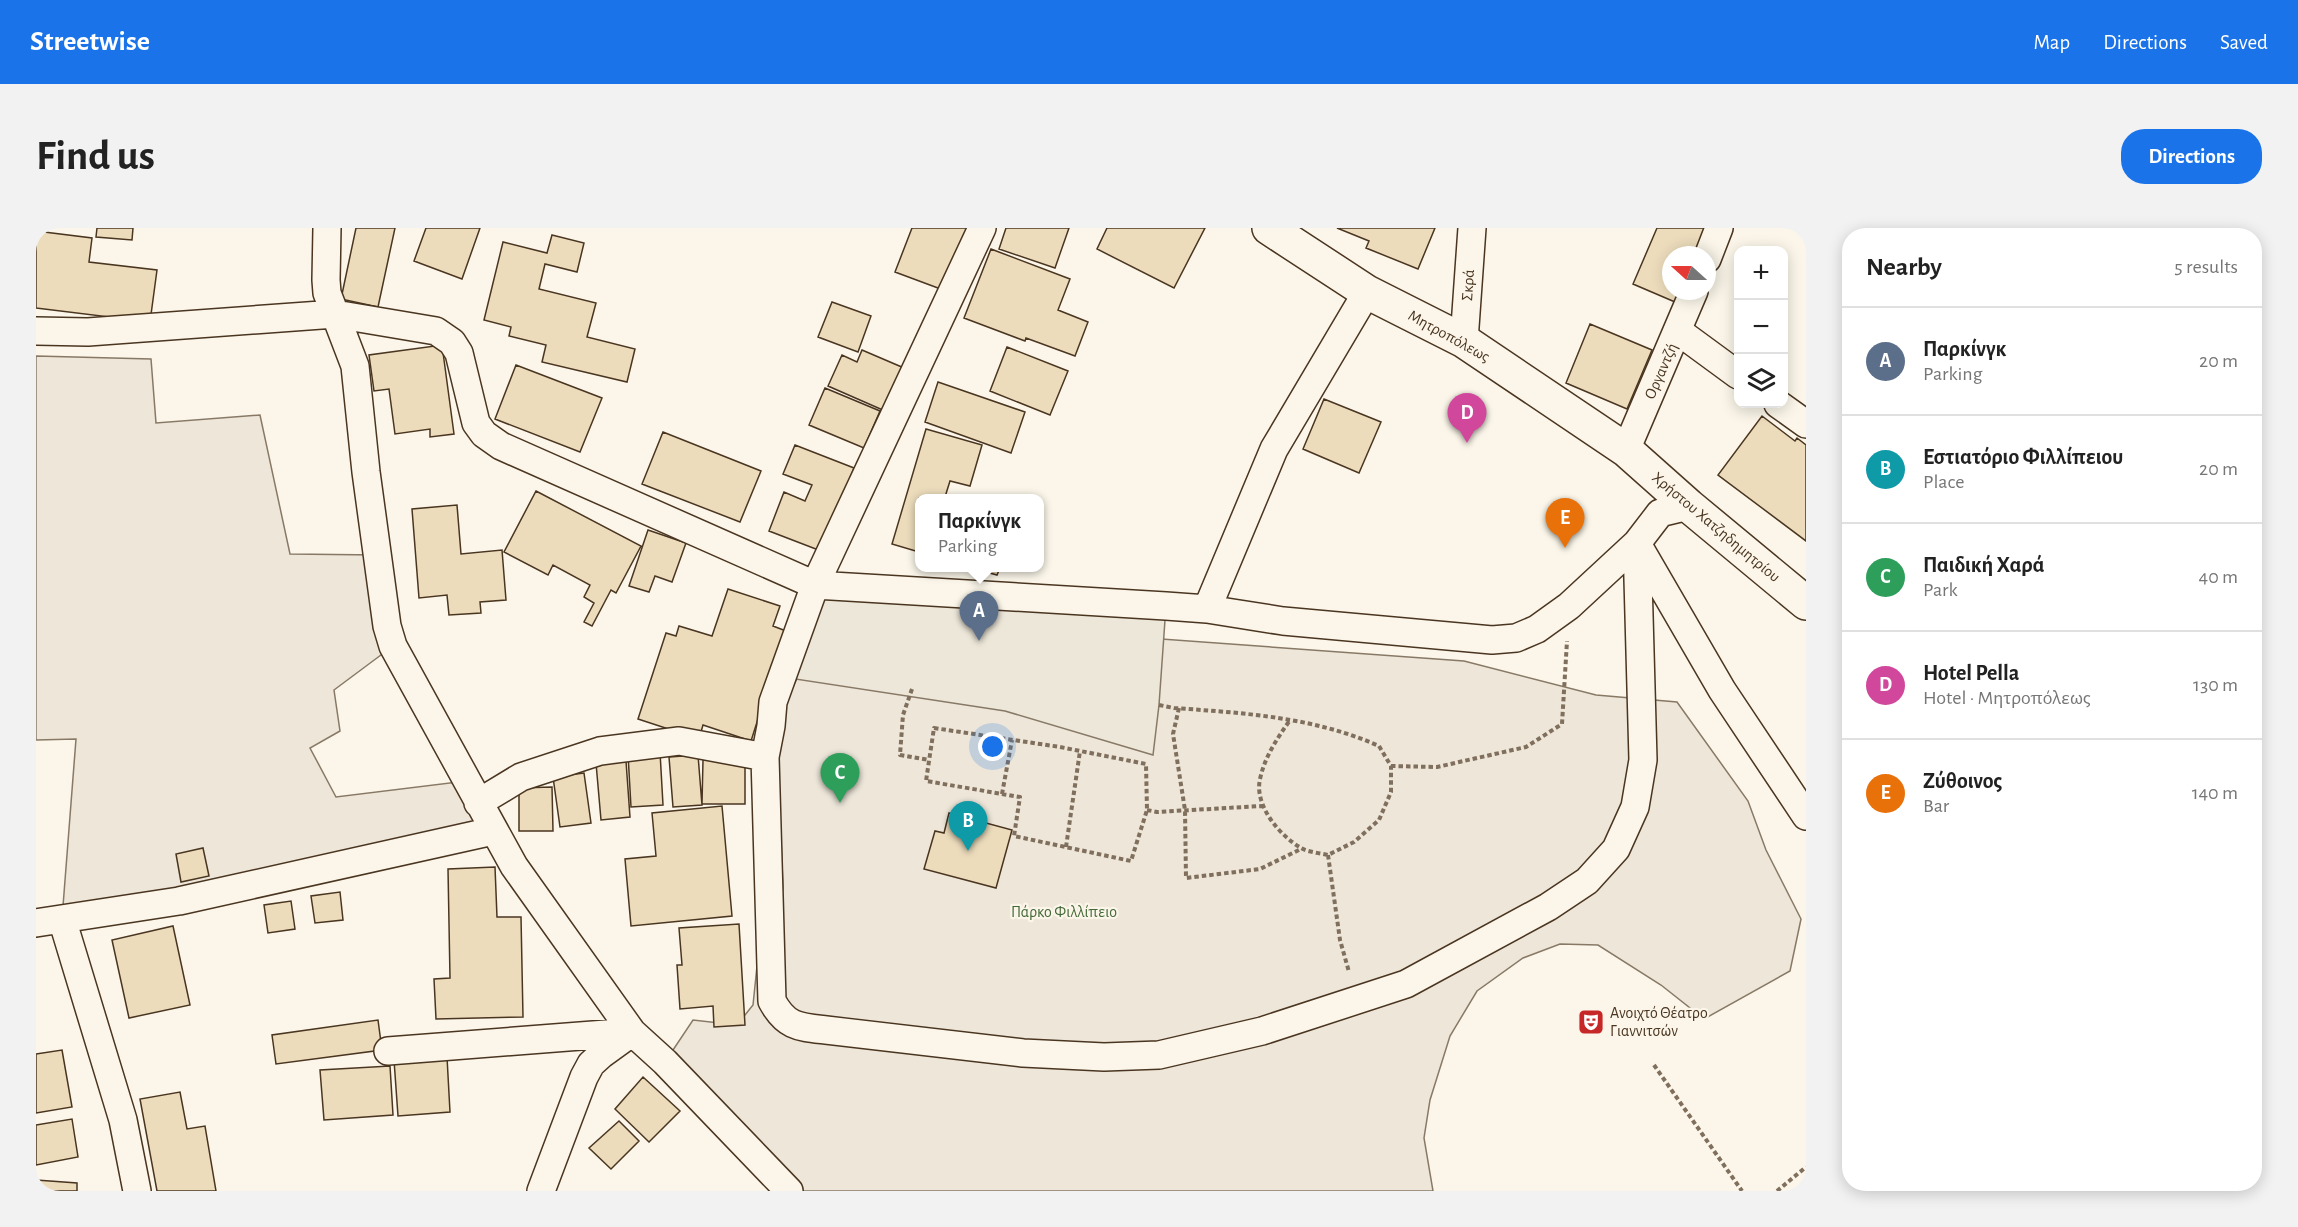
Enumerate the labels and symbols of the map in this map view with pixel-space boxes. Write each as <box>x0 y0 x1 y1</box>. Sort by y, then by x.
north arrow <box>1662 246 1716 300</box>
street label: Σκρά <box>1459 269 1477 301</box>
street label: Μητροπόλεως <box>1405 307 1492 366</box>
street label: Οργαντζή <box>1642 341 1680 401</box>
pin: D <box>1448 394 1486 443</box>
street label: Χρήστου Χατζηδημητρίου <box>1649 469 1783 585</box>
pin: E <box>1546 498 1585 548</box>
pin: A <box>960 592 998 641</box>
your location <box>978 732 1007 761</box>
pin: C <box>820 754 860 803</box>
pin: B <box>948 802 988 851</box>
park label: Πάρκο Φιλλίπειο <box>1011 904 1117 920</box>
place label: Ανοιχτό Θέατρο Γιαννιτσών <box>1610 1005 1708 1039</box>
theatre icon: Ανοιχτό Θέατρο Γιαννιτσών <box>1576 1007 1606 1037</box>

